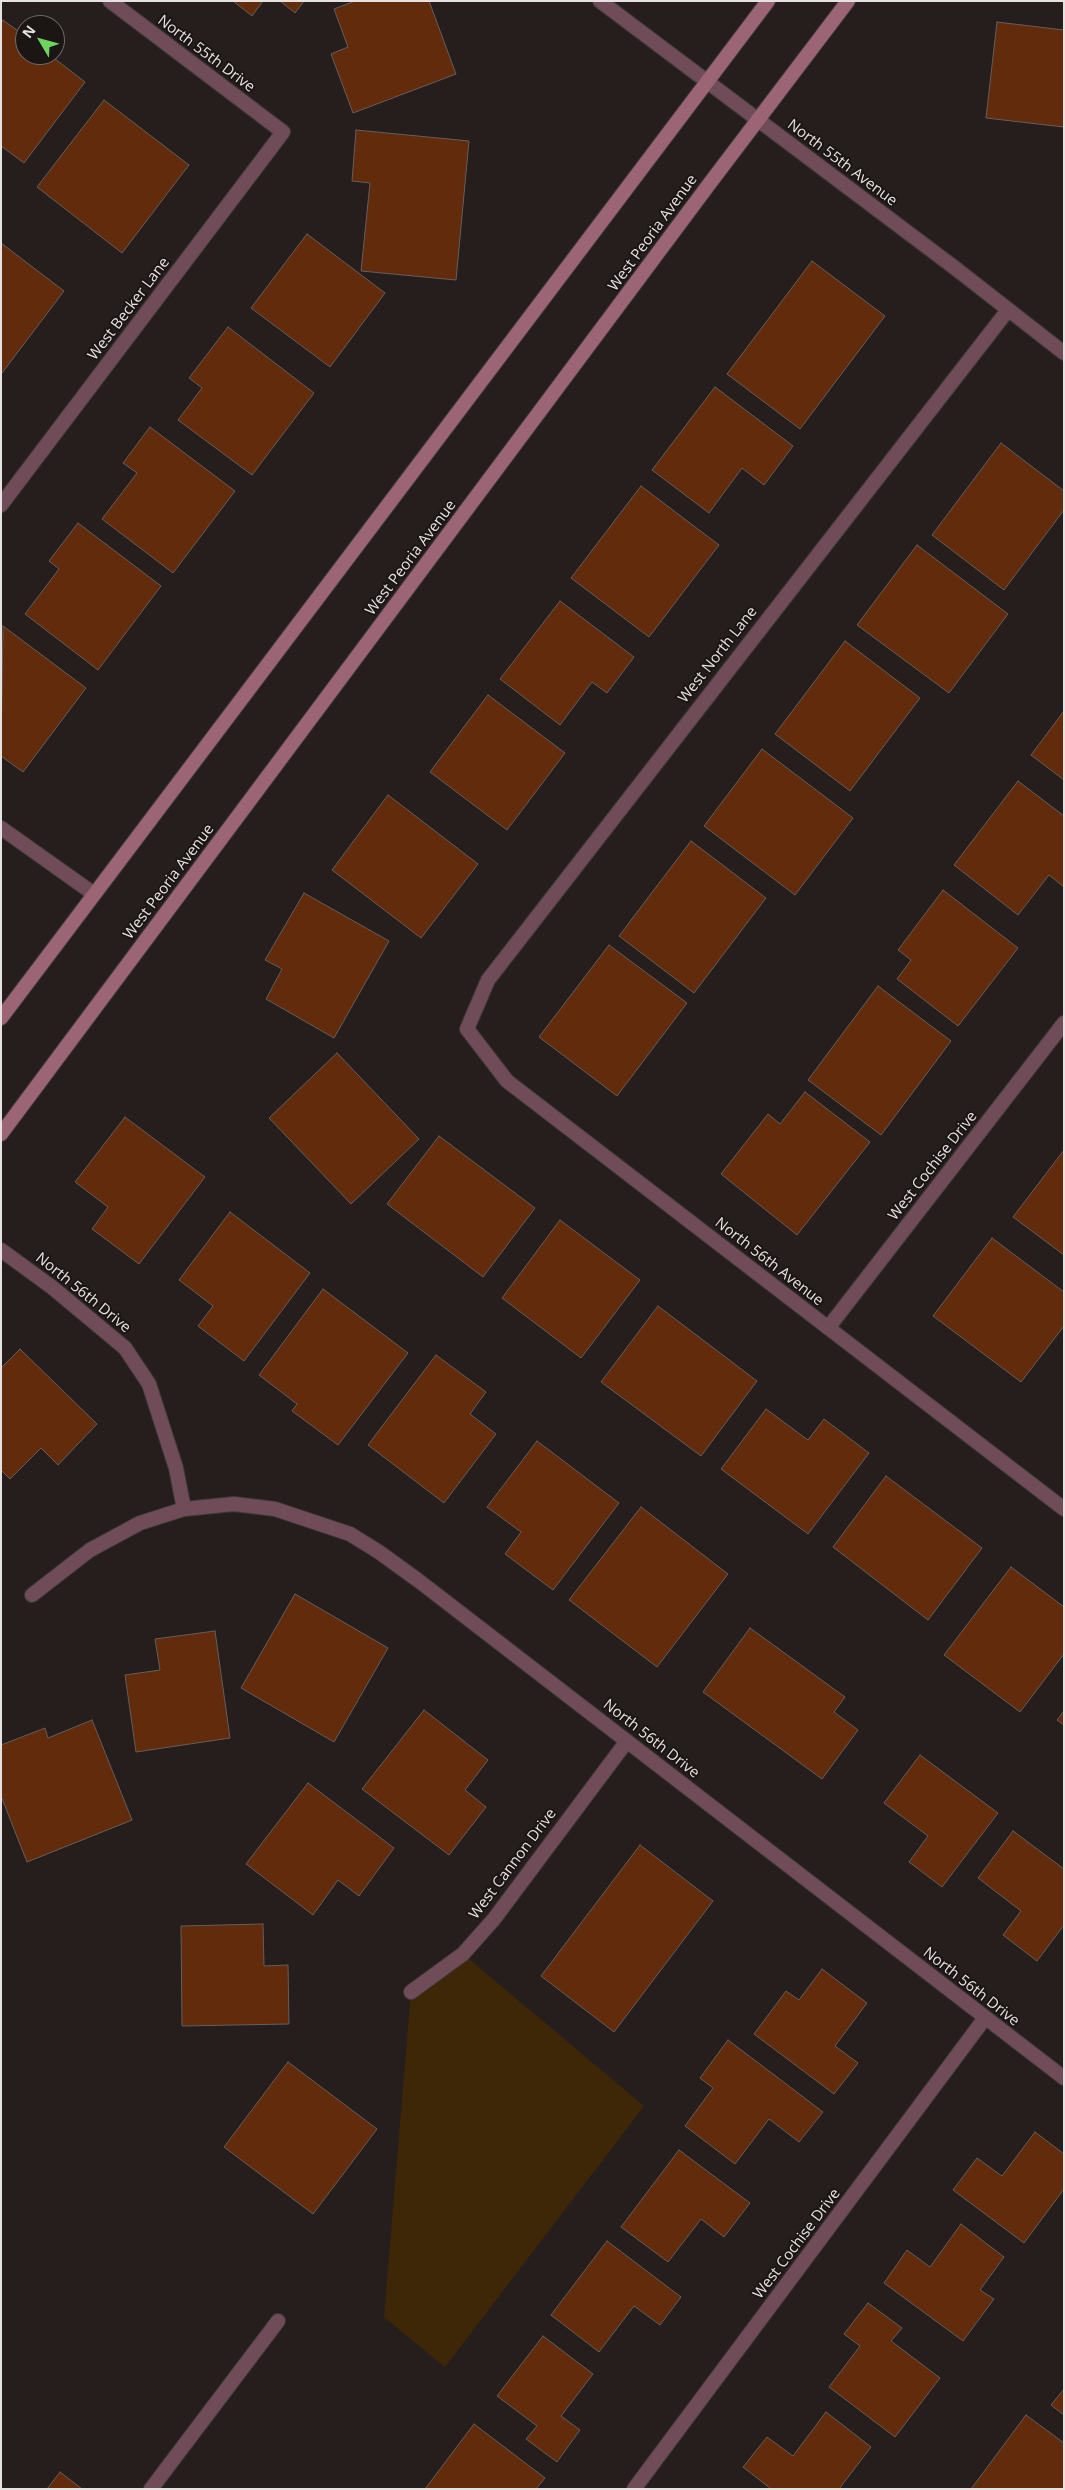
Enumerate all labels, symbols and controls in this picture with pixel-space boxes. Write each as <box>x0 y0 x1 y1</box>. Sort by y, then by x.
street label: North 55th Drive <box>154 12 258 96</box>
north arrow <box>15 15 65 65</box>
text: N <box>17 21 39 42</box>
street label: North 55th Avenue <box>784 116 900 210</box>
street label: West Peoria Avenue <box>605 171 701 295</box>
street label: West Becker Lane <box>84 254 174 364</box>
street label: West Peoria Avenue <box>362 497 460 619</box>
street label: West North Lane <box>675 603 761 707</box>
street label: West Peoria Avenue <box>120 821 218 943</box>
street label: West Cochise Drive <box>885 1108 981 1224</box>
street label: North 56th Avenue <box>711 1214 827 1310</box>
street label: North 56th Drive <box>32 1249 134 1337</box>
street label: North 56th Drive <box>599 1696 703 1782</box>
street label: West Cannon Drive <box>466 1805 560 1923</box>
street label: North 56th Drive <box>919 1944 1023 2030</box>
street label: West Cochise Drive <box>750 2185 844 2303</box>

